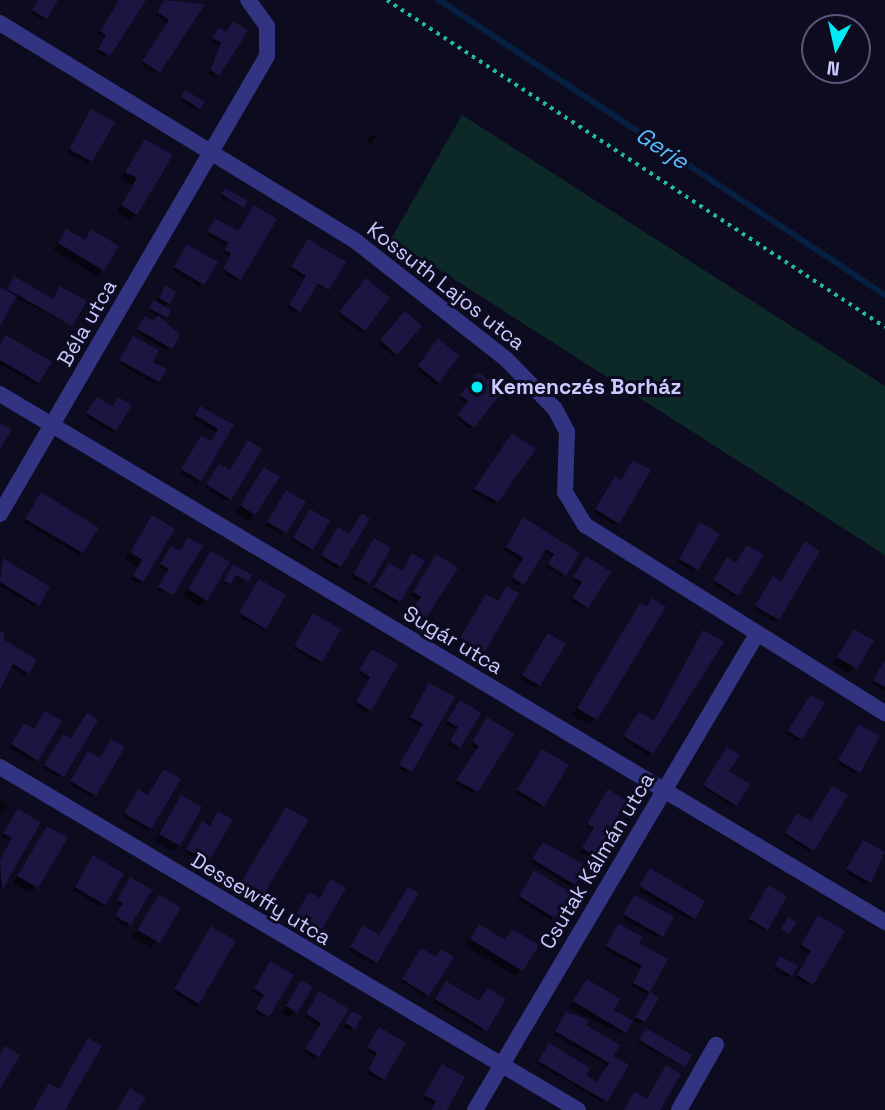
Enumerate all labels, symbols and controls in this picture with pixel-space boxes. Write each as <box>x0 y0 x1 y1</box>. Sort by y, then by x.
north arrow <box>801 14 871 84</box>
text: N <box>825 55 841 82</box>
water label: Gerje <box>631 121 693 175</box>
street label: Kossuth Lajos utca <box>362 217 530 355</box>
street label: Béla utca <box>52 275 122 371</box>
place label: Kemenczés Borház <box>491 374 681 400</box>
marker: Kemenczés Borház <box>469 379 485 395</box>
street label: Sugár utca <box>399 601 507 679</box>
street label: Csutak Kálmán utca <box>534 768 660 954</box>
street label: Dessewffy utca <box>187 847 335 951</box>

